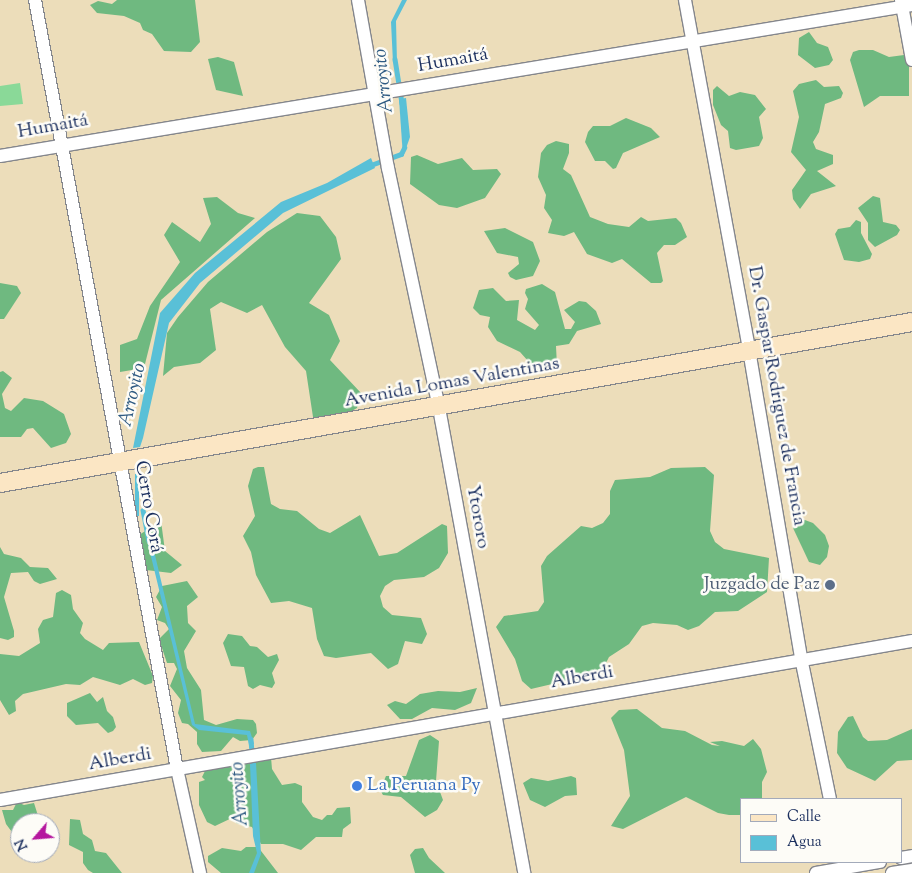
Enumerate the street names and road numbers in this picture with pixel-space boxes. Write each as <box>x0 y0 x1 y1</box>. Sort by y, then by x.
street label: Humaitá <box>416 44 490 78</box>
street label: Humaitá <box>16 110 90 144</box>
street label: Dr. Gaspar Rodriguez de Francia <box>742 265 810 527</box>
street label: Avenida Lomas Valentinas <box>343 353 561 413</box>
street label: Cerro Corá <box>129 459 167 555</box>
street label: Ytororo <box>460 483 494 551</box>
street label: Alberdi <box>549 661 615 695</box>
street label: Alberdi <box>87 743 153 777</box>

